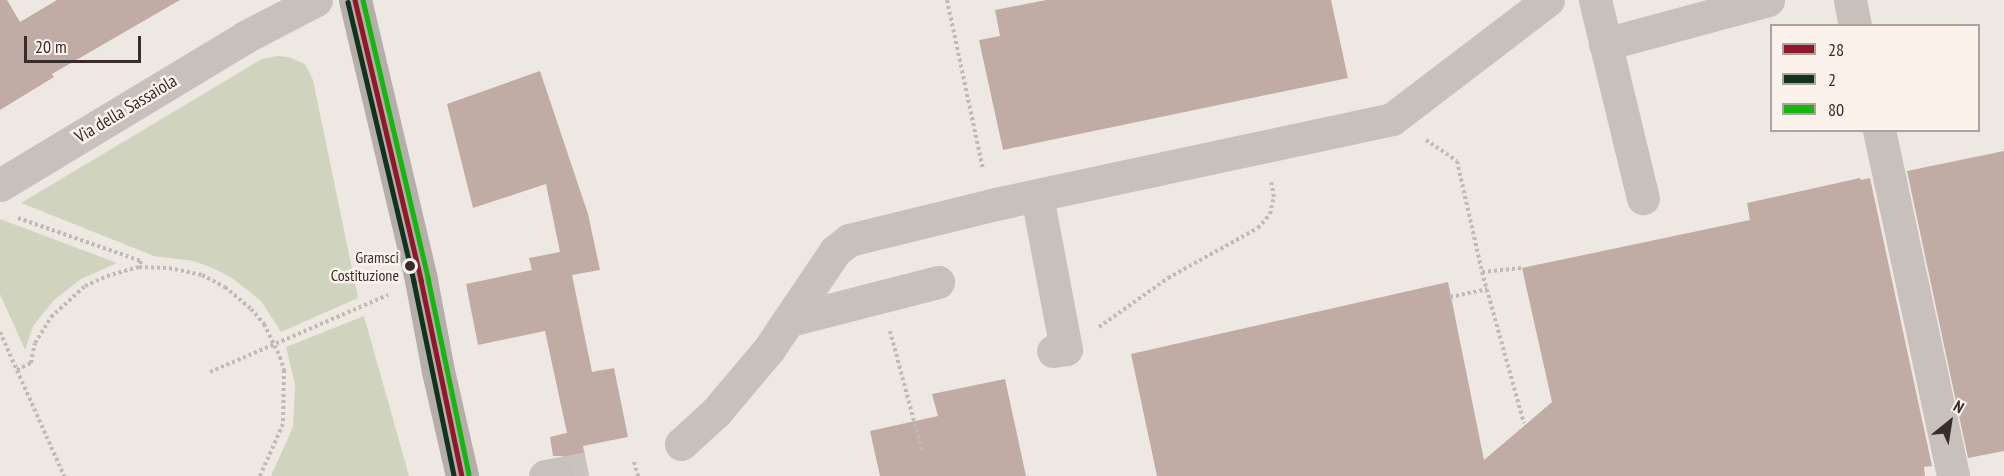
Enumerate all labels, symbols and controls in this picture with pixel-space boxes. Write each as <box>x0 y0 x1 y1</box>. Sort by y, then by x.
scale bar <box>27 24 144 62</box>
legend <box>1770 24 1980 132</box>
text: 20 m <box>35 35 67 58</box>
text: 28 <box>1828 38 1844 61</box>
text: 2 <box>1828 68 1836 91</box>
street label: Via della Sassaiola <box>71 70 181 148</box>
text: 80 <box>1828 98 1844 121</box>
place label: Gramsci Costituzione <box>331 247 399 285</box>
marker: Gramsci Costituzione <box>404 260 416 272</box>
north arrow <box>1920 392 1980 452</box>
text: N <box>1950 396 1968 417</box>

